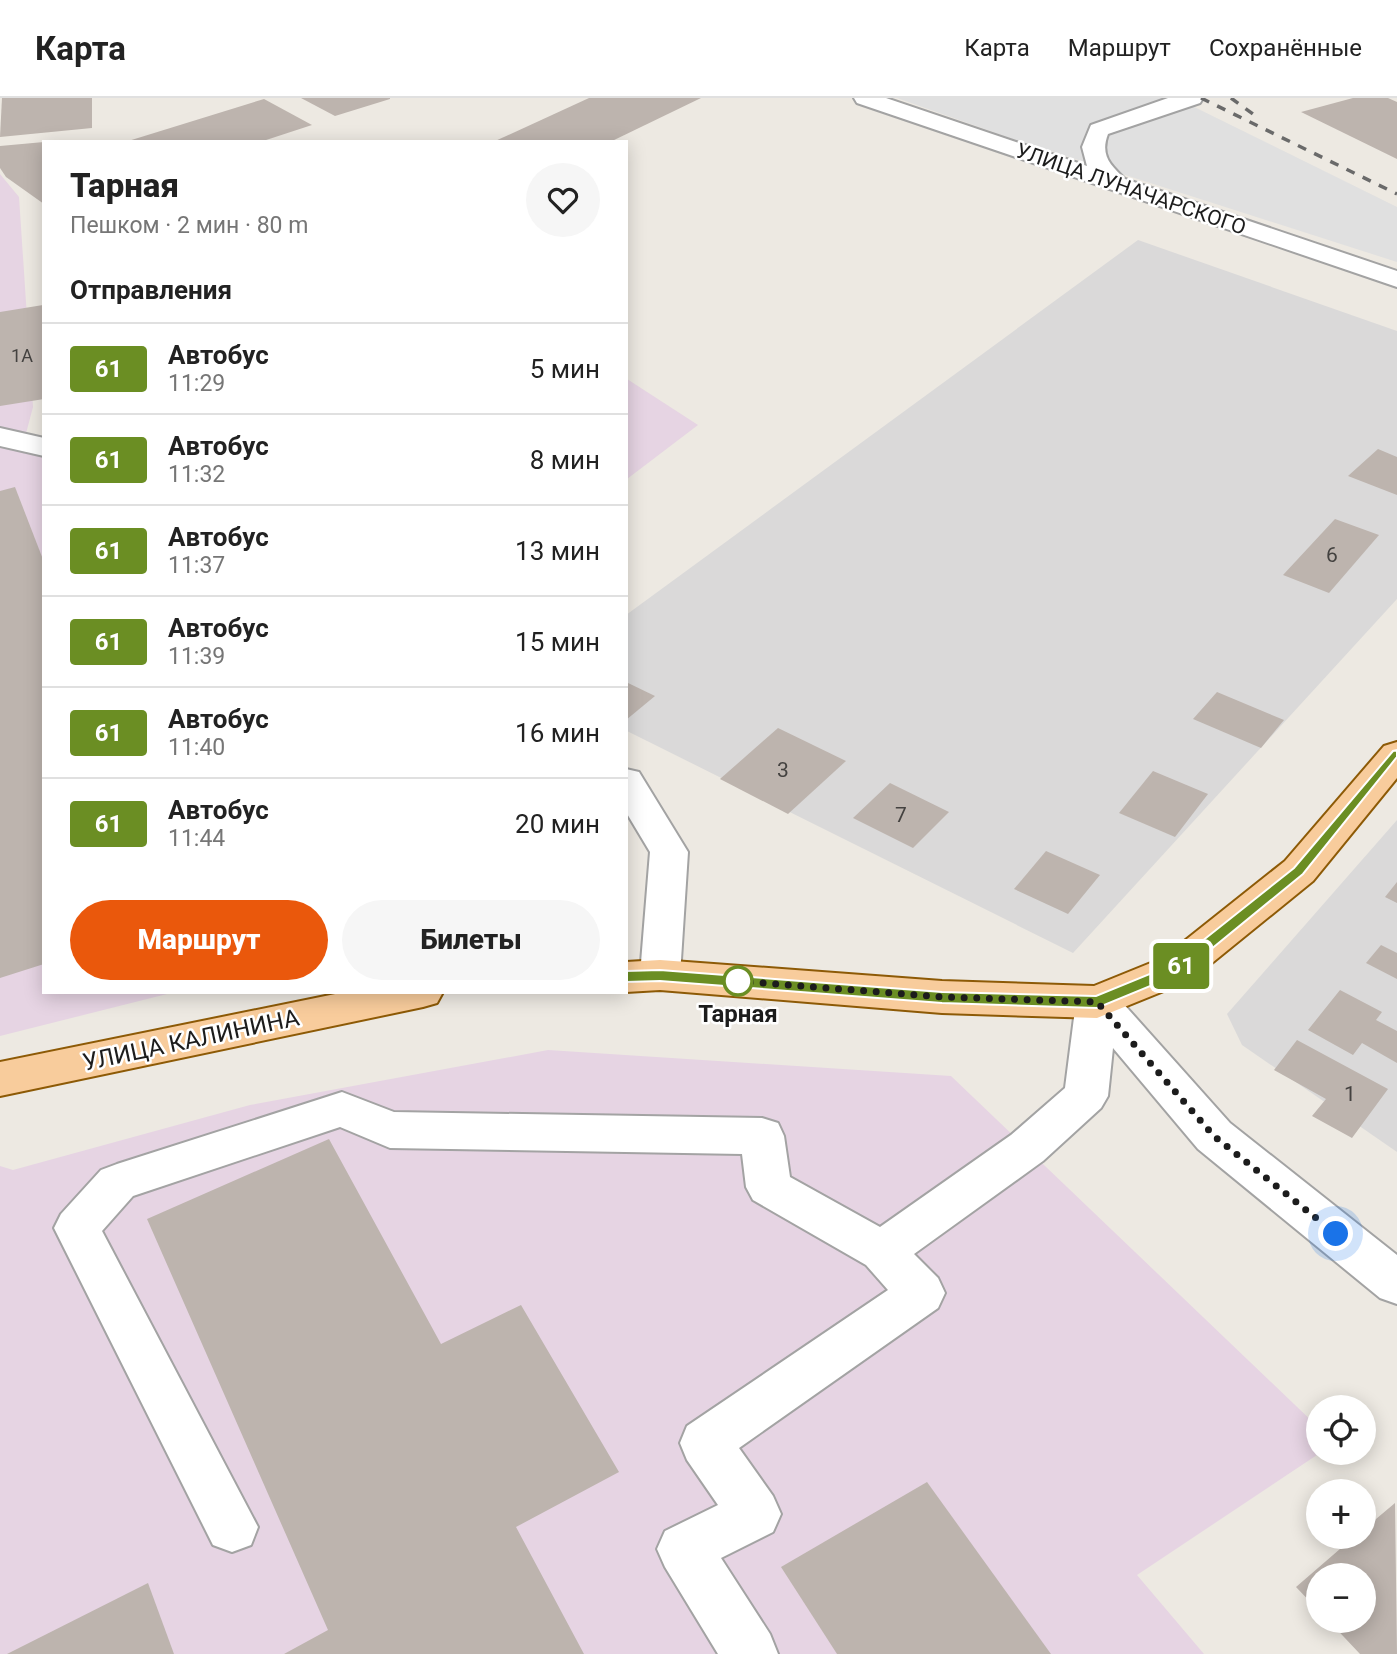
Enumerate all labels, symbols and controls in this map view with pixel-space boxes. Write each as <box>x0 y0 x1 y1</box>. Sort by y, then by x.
text: Карта <box>35 29 126 68</box>
text: Карта <box>964 34 1030 62</box>
text: Маршрут <box>1068 34 1171 62</box>
text: Сохранённые <box>1209 34 1362 62</box>
street label: УЛИЦА ЛУНАЧАРСКОГО <box>1013 138 1249 240</box>
button: heart <box>526 163 600 237</box>
text: Тарная <box>70 166 179 205</box>
text: Пешком · 2 мин · 80 m <box>70 212 308 239</box>
text: Отправления <box>70 275 232 305</box>
text: Автобус <box>168 340 269 370</box>
house number: 1А <box>11 345 33 366</box>
text: 5 мин <box>530 354 600 384</box>
text: 61 <box>95 355 122 383</box>
text: 11:29 <box>168 370 225 397</box>
text: Автобус <box>168 431 269 461</box>
text: 8 мин <box>530 445 600 475</box>
text: 61 <box>95 446 122 474</box>
text: 11:32 <box>168 461 225 488</box>
text: Автобус <box>168 522 269 552</box>
text: 13 мин <box>515 536 600 566</box>
text: 61 <box>95 537 122 565</box>
house number: 6 <box>1326 543 1338 567</box>
text: 11:37 <box>168 552 225 579</box>
text: Автобус <box>168 613 269 643</box>
text: 15 мин <box>515 627 600 657</box>
text: 61 <box>95 628 122 656</box>
text: 11:39 <box>168 643 225 670</box>
text: Автобус <box>168 704 269 734</box>
text: 16 мин <box>515 718 600 748</box>
text: 61 <box>95 719 122 747</box>
text: 11:40 <box>168 734 225 761</box>
house number: 3 <box>777 758 789 782</box>
text: Автобус <box>168 795 269 825</box>
house number: 7 <box>895 803 907 827</box>
text: 20 мин <box>515 809 600 839</box>
text: 61 <box>95 810 122 838</box>
text: 11:44 <box>168 825 225 852</box>
button: Маршрут <box>70 900 328 980</box>
button: Билеты <box>342 900 600 980</box>
line badge: 61 <box>1150 943 1212 989</box>
text: 61 <box>1167 952 1195 980</box>
marker: Тарная <box>723 966 753 996</box>
place label: Тарная <box>698 1000 778 1028</box>
street label: УЛИЦА КАЛИНИНА <box>80 1003 302 1077</box>
house number: 1 <box>1344 1082 1356 1106</box>
your location <box>1318 1216 1353 1251</box>
map controls <box>1306 1395 1376 1633</box>
button: locate <box>1306 1395 1376 1465</box>
button: + <box>1306 1479 1376 1549</box>
button: − <box>1306 1563 1376 1633</box>

